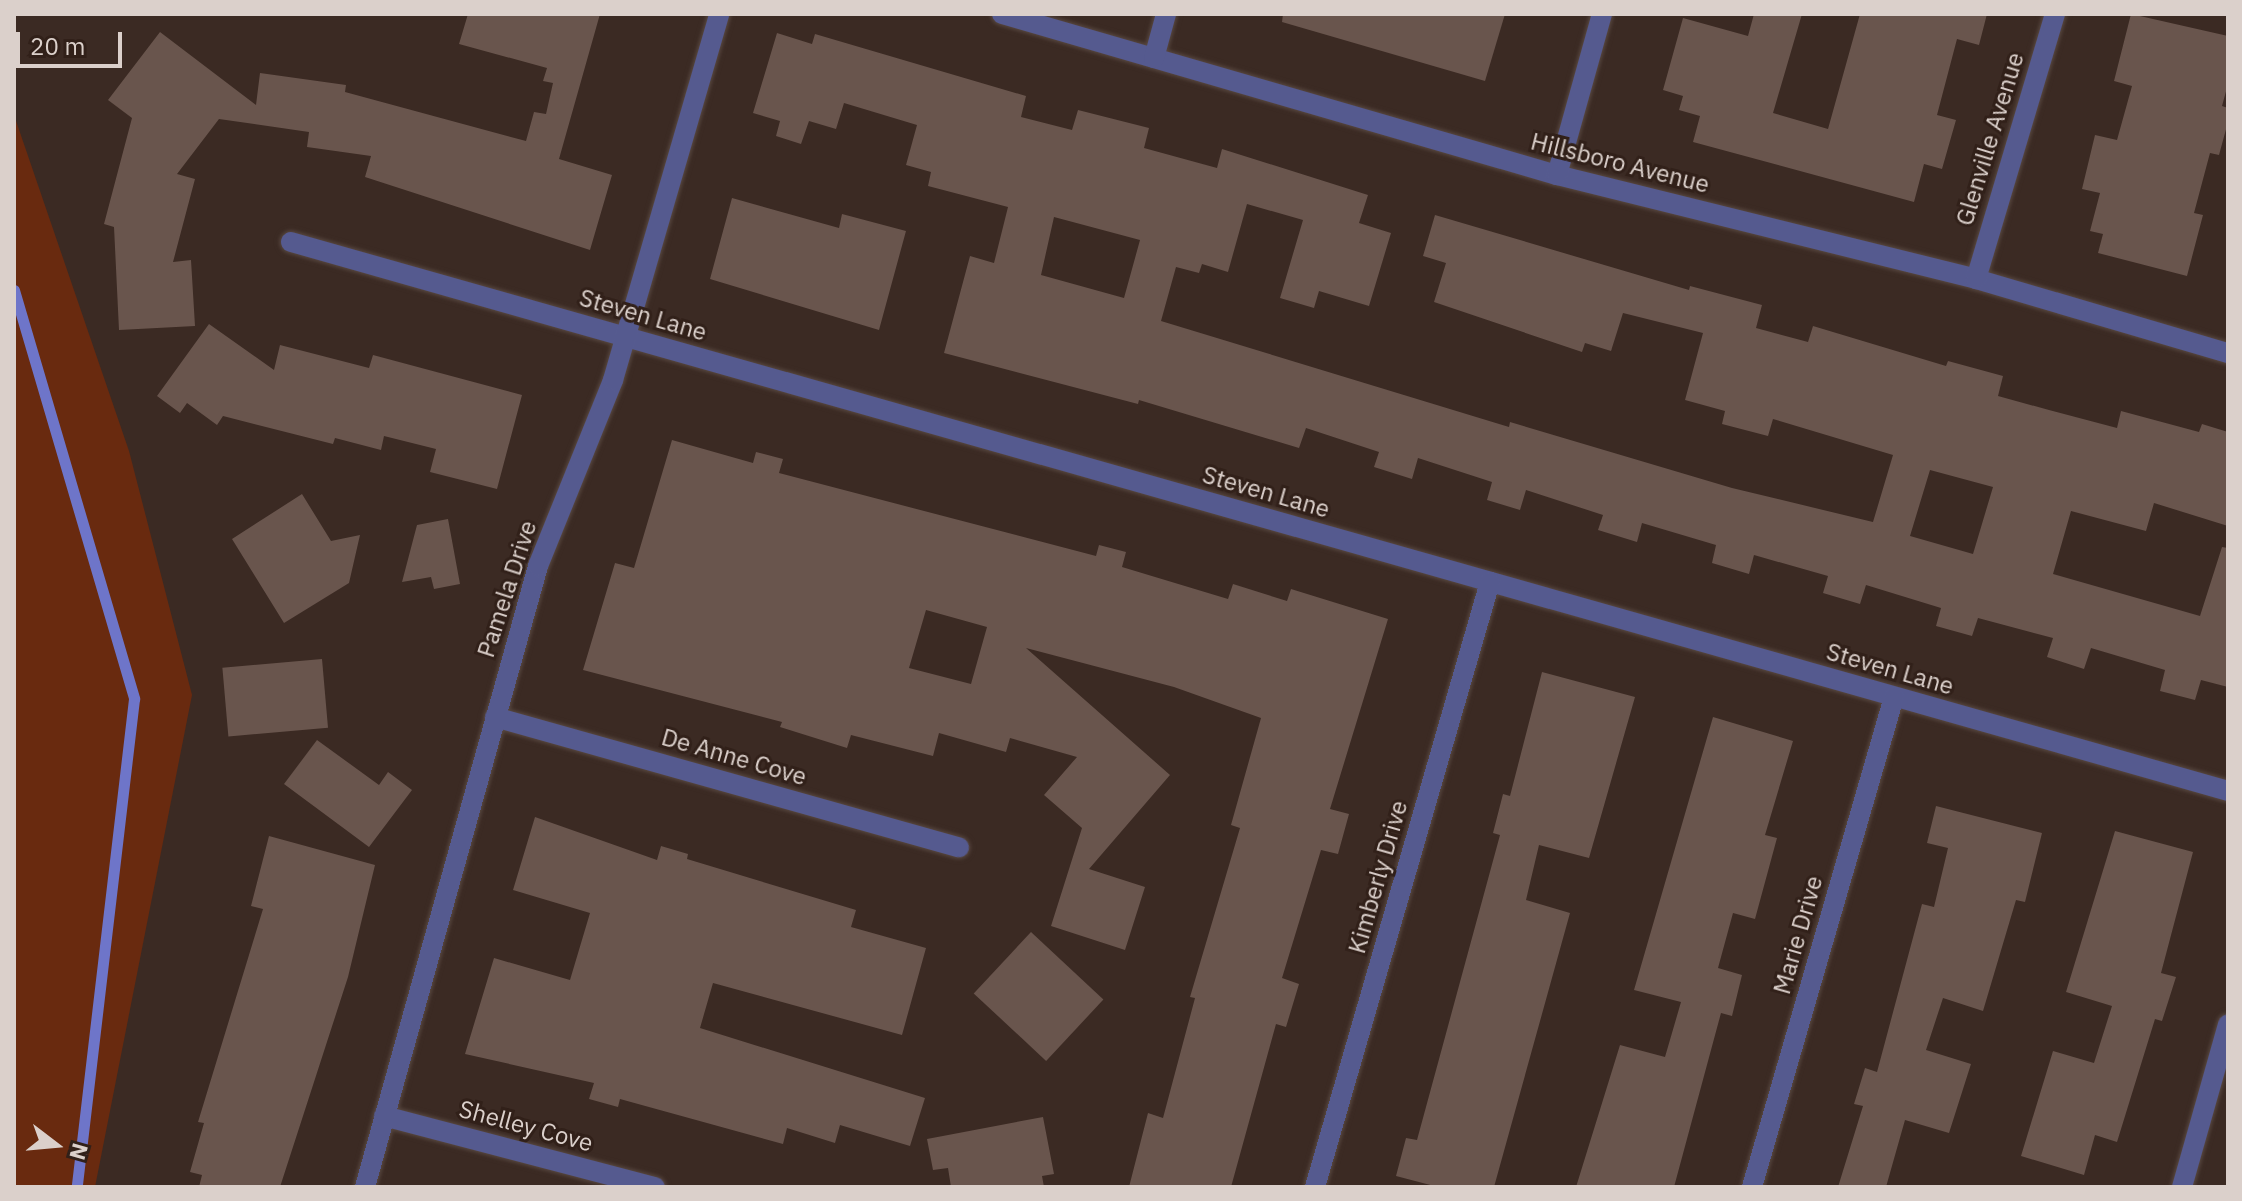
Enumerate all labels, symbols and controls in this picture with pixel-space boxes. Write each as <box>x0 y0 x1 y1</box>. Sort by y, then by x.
scale bar <box>20 16 126 66</box>
text: 20 m <box>30 30 85 62</box>
street label: Glenville Avenue <box>1950 49 2030 229</box>
street label: Hillsboro Avenue <box>1528 127 1712 199</box>
street label: Steven Lane <box>576 283 710 347</box>
street label: Steven Lane <box>1199 460 1333 524</box>
street label: Pamela Drive <box>471 517 543 661</box>
street label: Steven Lane <box>1823 637 1957 701</box>
street label: De Anne Cove <box>658 723 810 791</box>
street label: Kimberly Drive <box>1342 797 1414 957</box>
street label: Marie Drive <box>1767 873 1829 997</box>
street label: Shelley Cove <box>456 1094 596 1158</box>
north arrow <box>16 1105 96 1185</box>
text: N <box>63 1140 96 1163</box>

